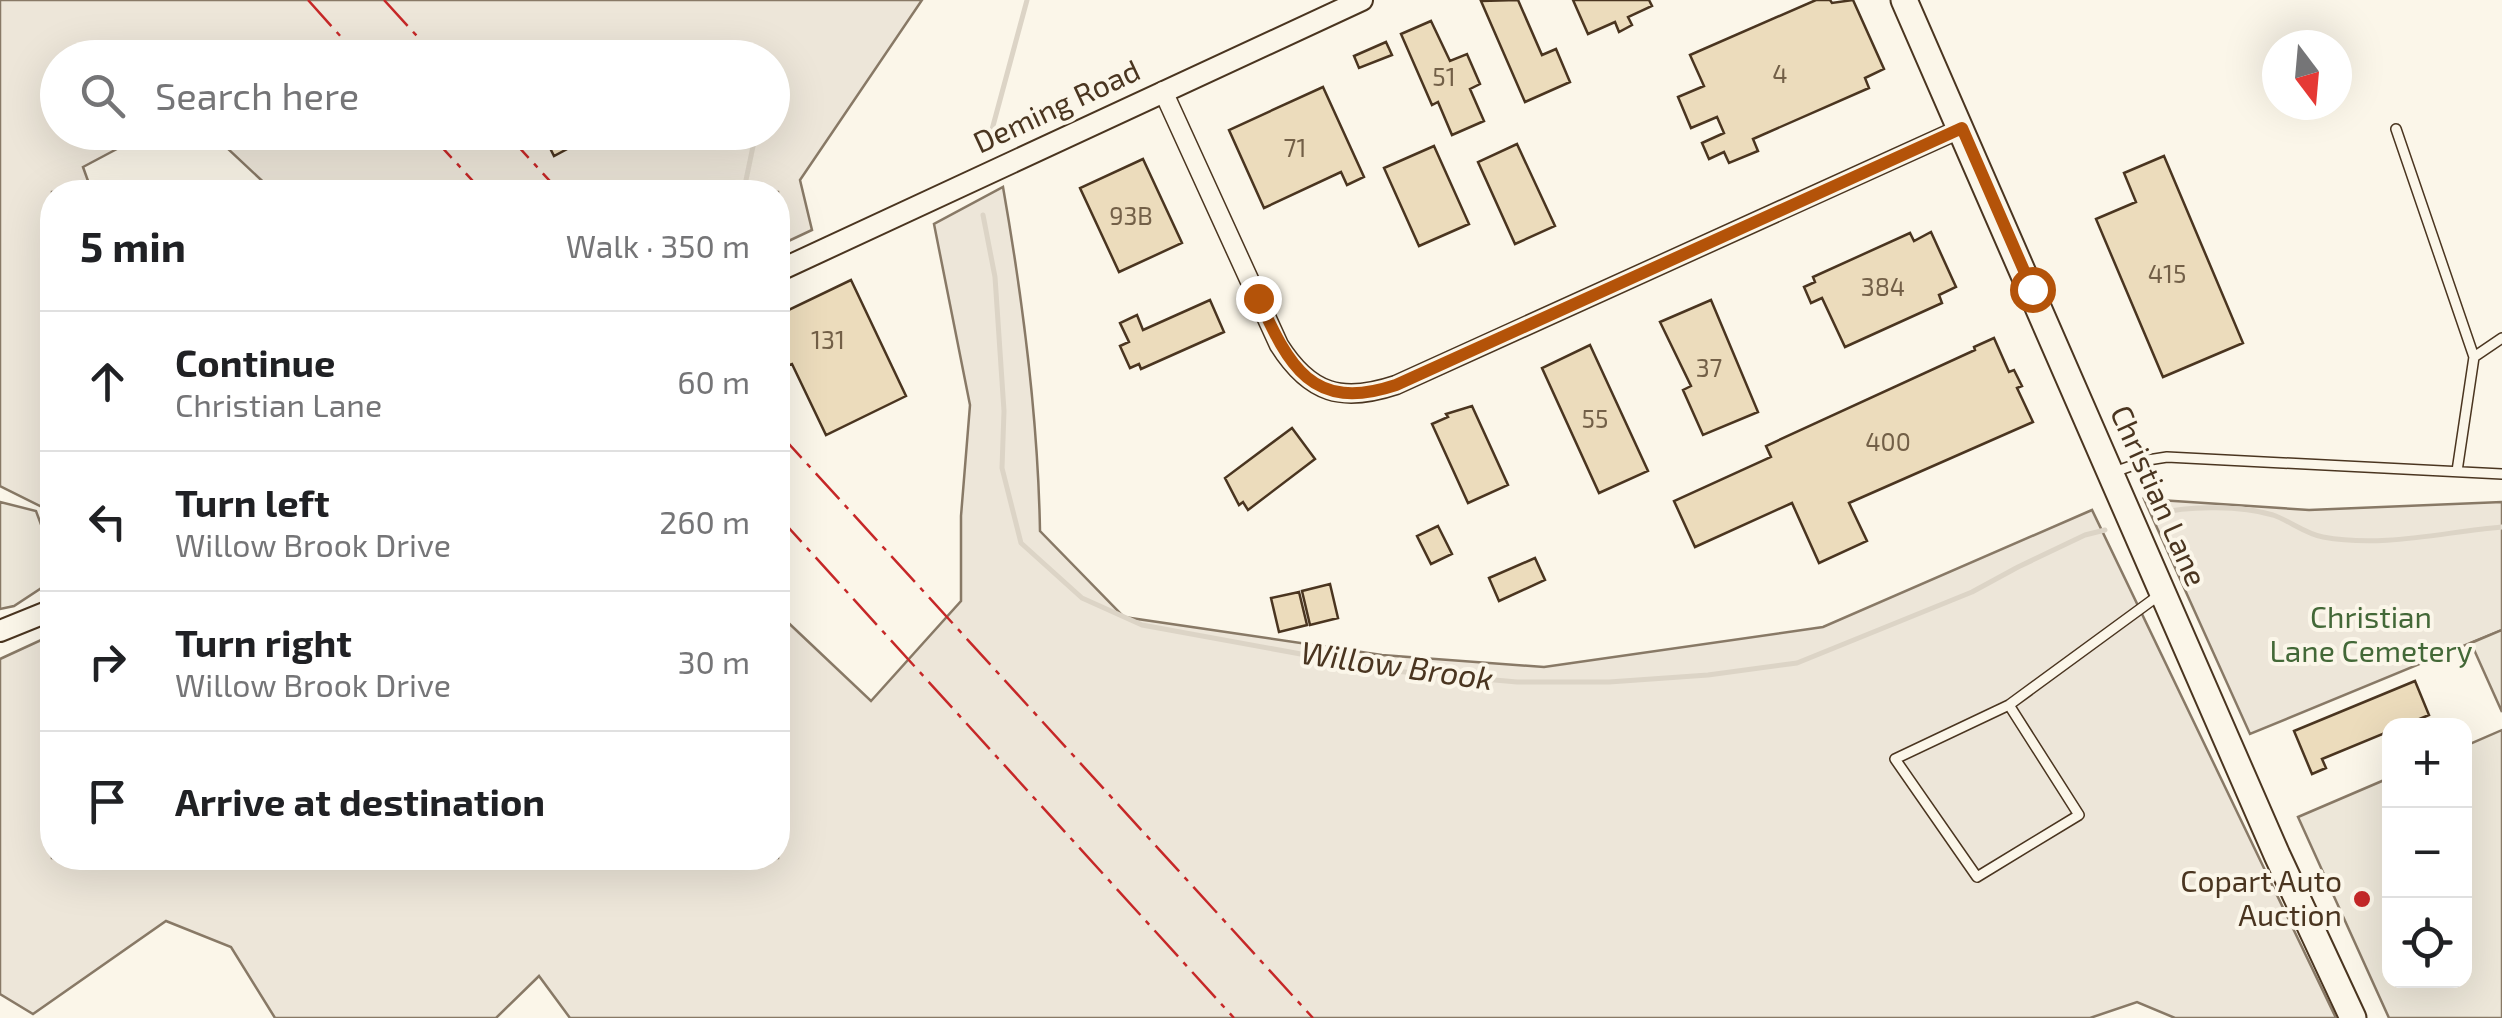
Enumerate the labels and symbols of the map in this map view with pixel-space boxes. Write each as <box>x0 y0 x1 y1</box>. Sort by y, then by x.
north arrow <box>2262 30 2352 120</box>
street label: Deming Road <box>967 51 1145 159</box>
house number: 4 <box>1772 58 1788 88</box>
house number: 51 <box>1432 61 1456 91</box>
house number: 71 <box>1284 132 1306 162</box>
house number: 93B <box>1109 200 1153 230</box>
house number: 415 <box>2148 258 2186 288</box>
route start <box>2010 267 2056 313</box>
house number: 384 <box>1861 271 1905 301</box>
route end <box>1236 276 1282 322</box>
house number: 131 <box>811 324 845 354</box>
house number: 37 <box>1696 352 1723 382</box>
street label: Christian Lane <box>2104 399 2216 591</box>
house number: 55 <box>1582 403 1608 433</box>
house number: 400 <box>1865 426 1911 456</box>
park label: Christian Lane Cemetery <box>2269 598 2473 668</box>
water label: Willow Brook <box>1299 632 1496 696</box>
place label: Copart Auto Auction <box>2180 862 2342 932</box>
marker: Copart Auto Auction <box>2351 888 2373 910</box>

